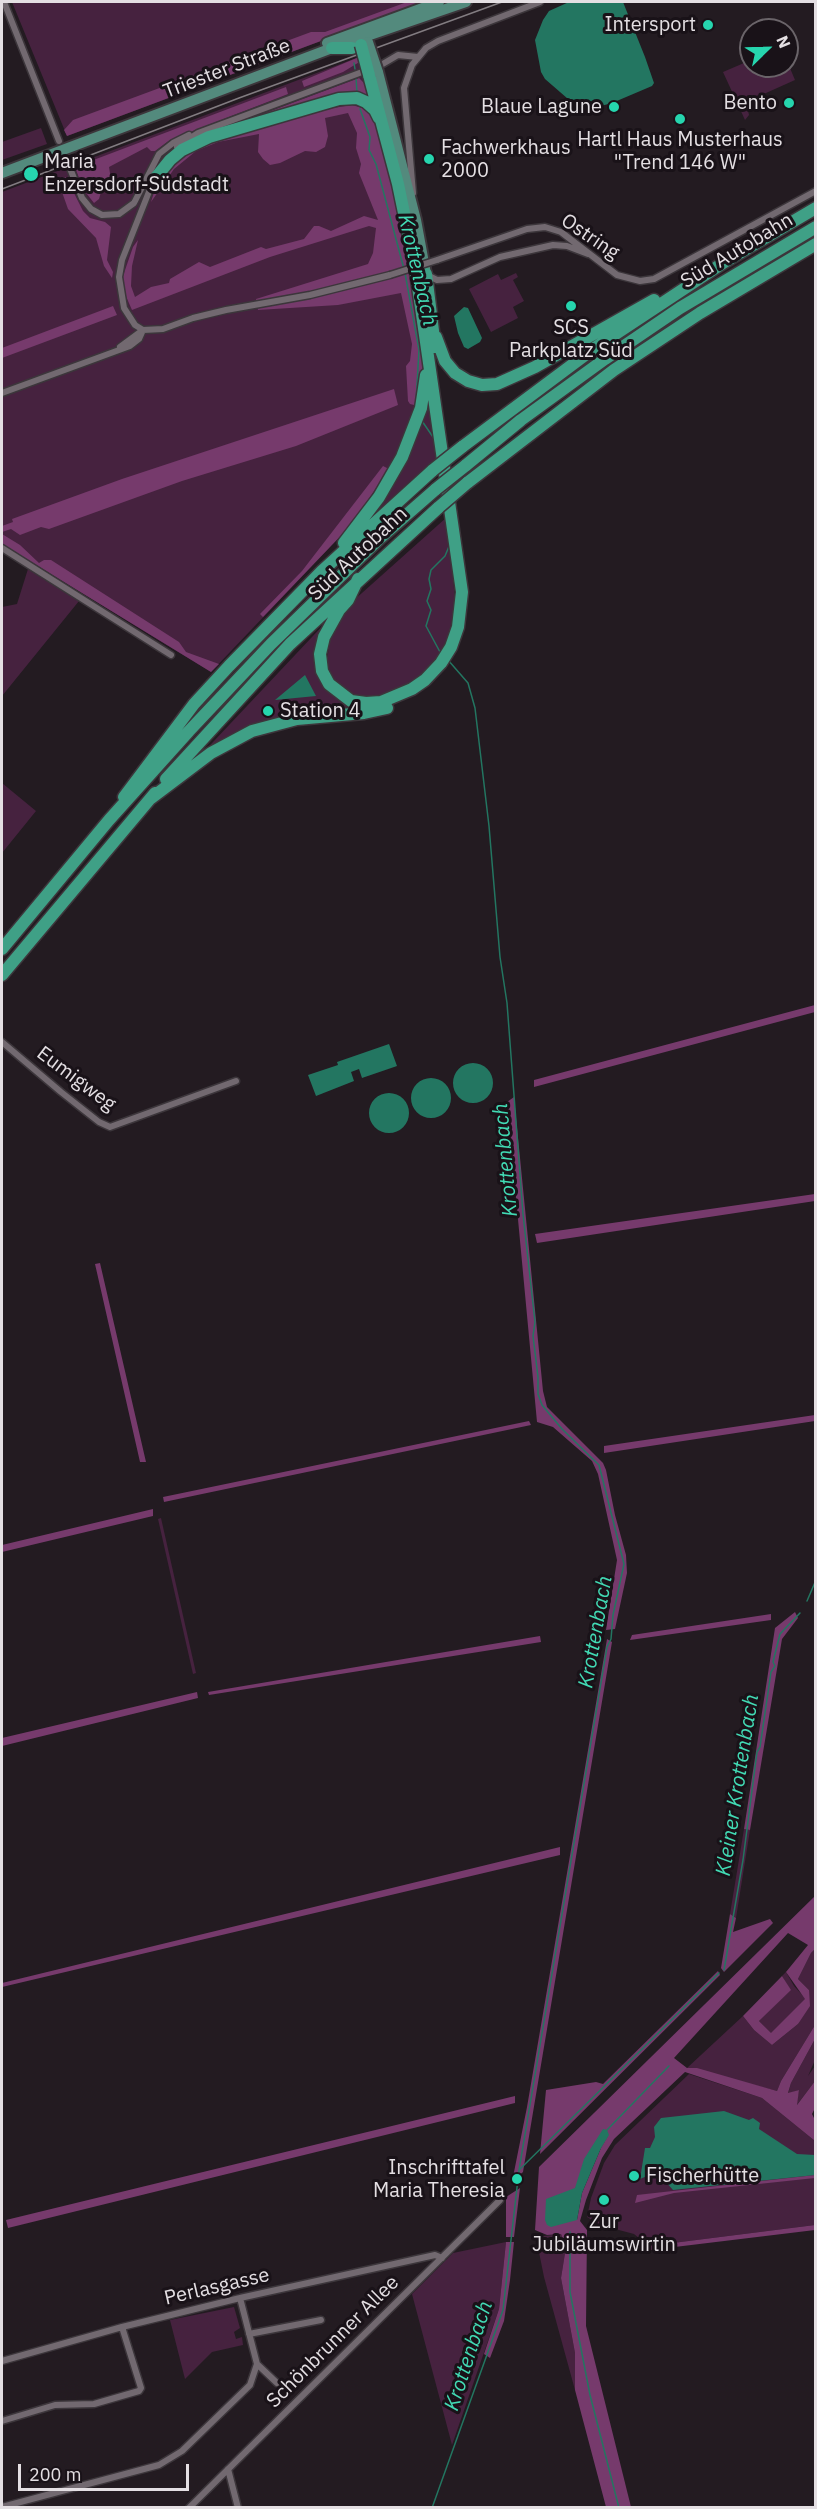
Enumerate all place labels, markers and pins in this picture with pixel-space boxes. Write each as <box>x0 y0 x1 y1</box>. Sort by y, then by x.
place label: Intersport <box>604 13 696 37</box>
marker: Intersport <box>701 18 715 32</box>
place label: Bento <box>723 91 777 115</box>
place label: Blaue Lagune <box>481 95 602 119</box>
marker: Bento <box>782 96 796 110</box>
marker: Blaue Lagune <box>607 100 621 114</box>
marker: Hartl Haus Musterhaus "Trend 146 W" <box>673 112 687 126</box>
place label: Hartl Haus Musterhaus "Trend 146 W" <box>577 128 783 175</box>
place label: Fachwerkhaus 2000 <box>441 136 571 183</box>
place label: Maria Enzersdorf-Südstadt <box>44 150 229 197</box>
marker: Fachwerkhaus 2000 <box>422 152 436 166</box>
marker: Maria Enzersdorf-Südstadt <box>22 165 40 183</box>
marker: SCS Parkplatz Süd <box>564 299 578 313</box>
place label: SCS Parkplatz Süd <box>509 316 633 363</box>
place label: Station 4 <box>280 699 361 723</box>
marker: Station 4 <box>261 704 275 718</box>
place label: Inschrifttafel Maria Theresia <box>373 2156 505 2203</box>
place label: Fischerhütte <box>646 2164 759 2188</box>
marker: Fischerhütte <box>627 2169 641 2183</box>
marker: Inschrifttafel Maria Theresia <box>510 2172 524 2186</box>
marker: Zur Jubiläumswirtin <box>597 2193 611 2207</box>
place label: Zur Jubiläumswirtin <box>532 2210 676 2257</box>

